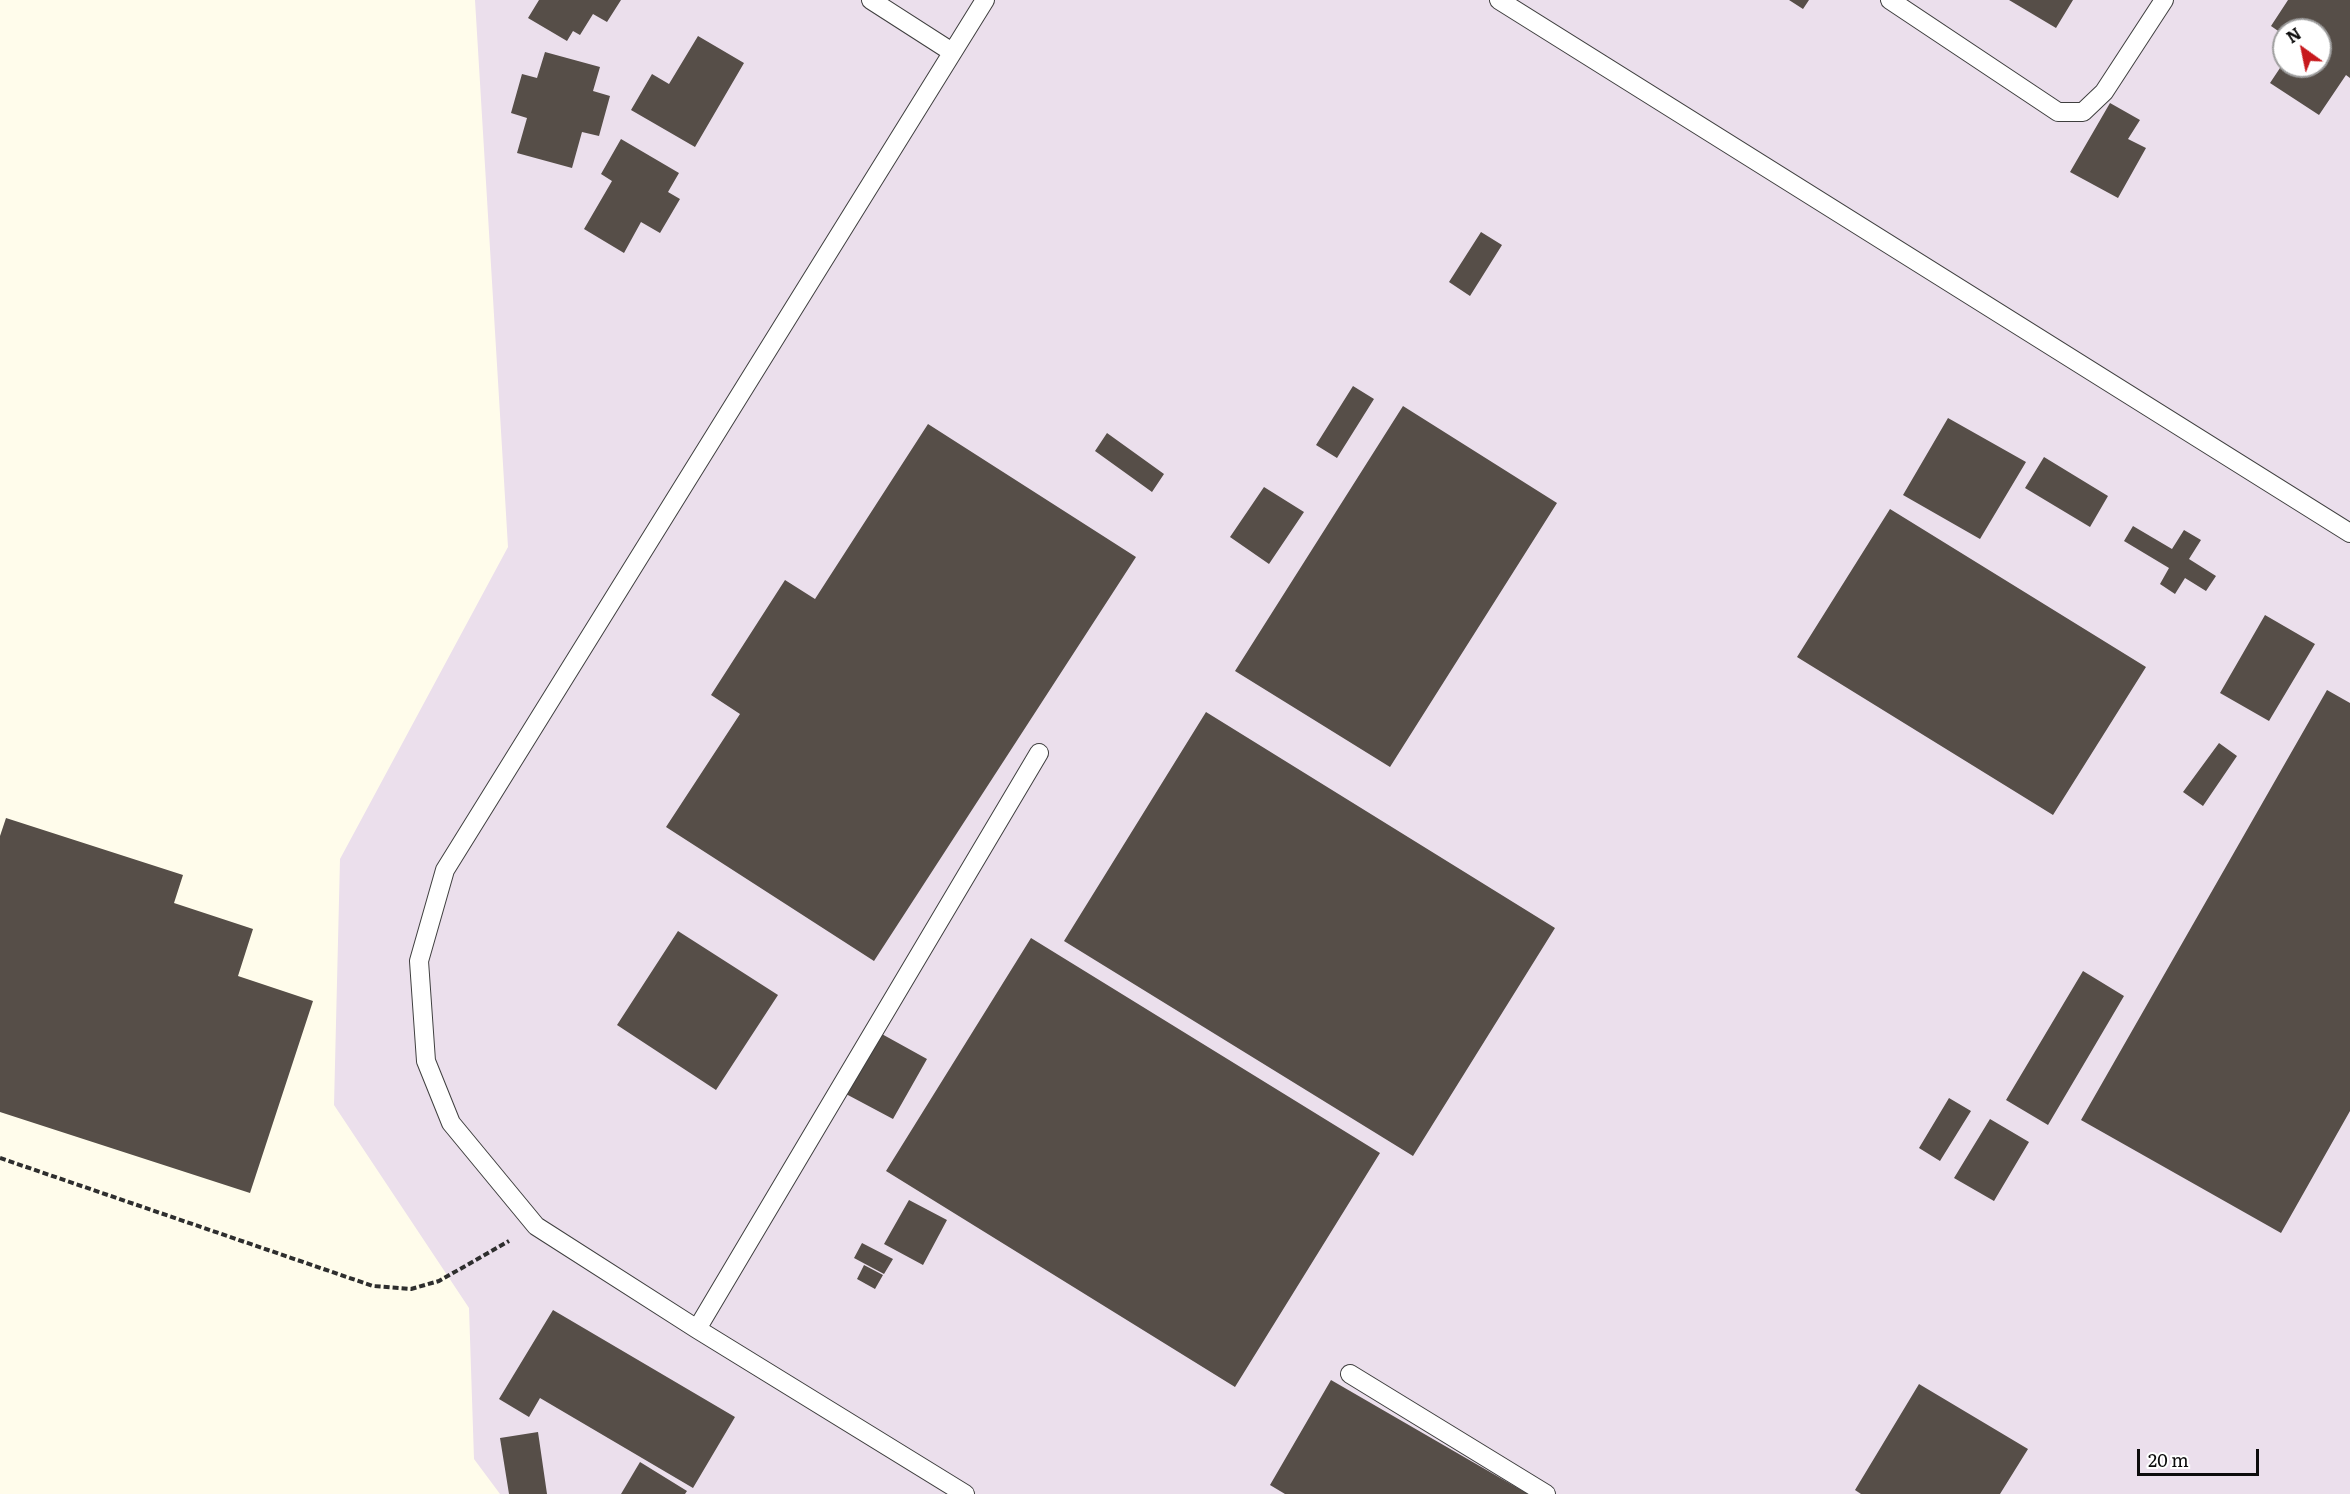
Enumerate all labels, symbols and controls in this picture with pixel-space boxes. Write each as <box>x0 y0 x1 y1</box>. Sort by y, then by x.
north arrow <box>2272 18 2332 78</box>
text: N <box>2281 21 2305 48</box>
scale bar <box>2140 1437 2262 1475</box>
text: 20 m <box>2148 1446 2189 1473</box>

